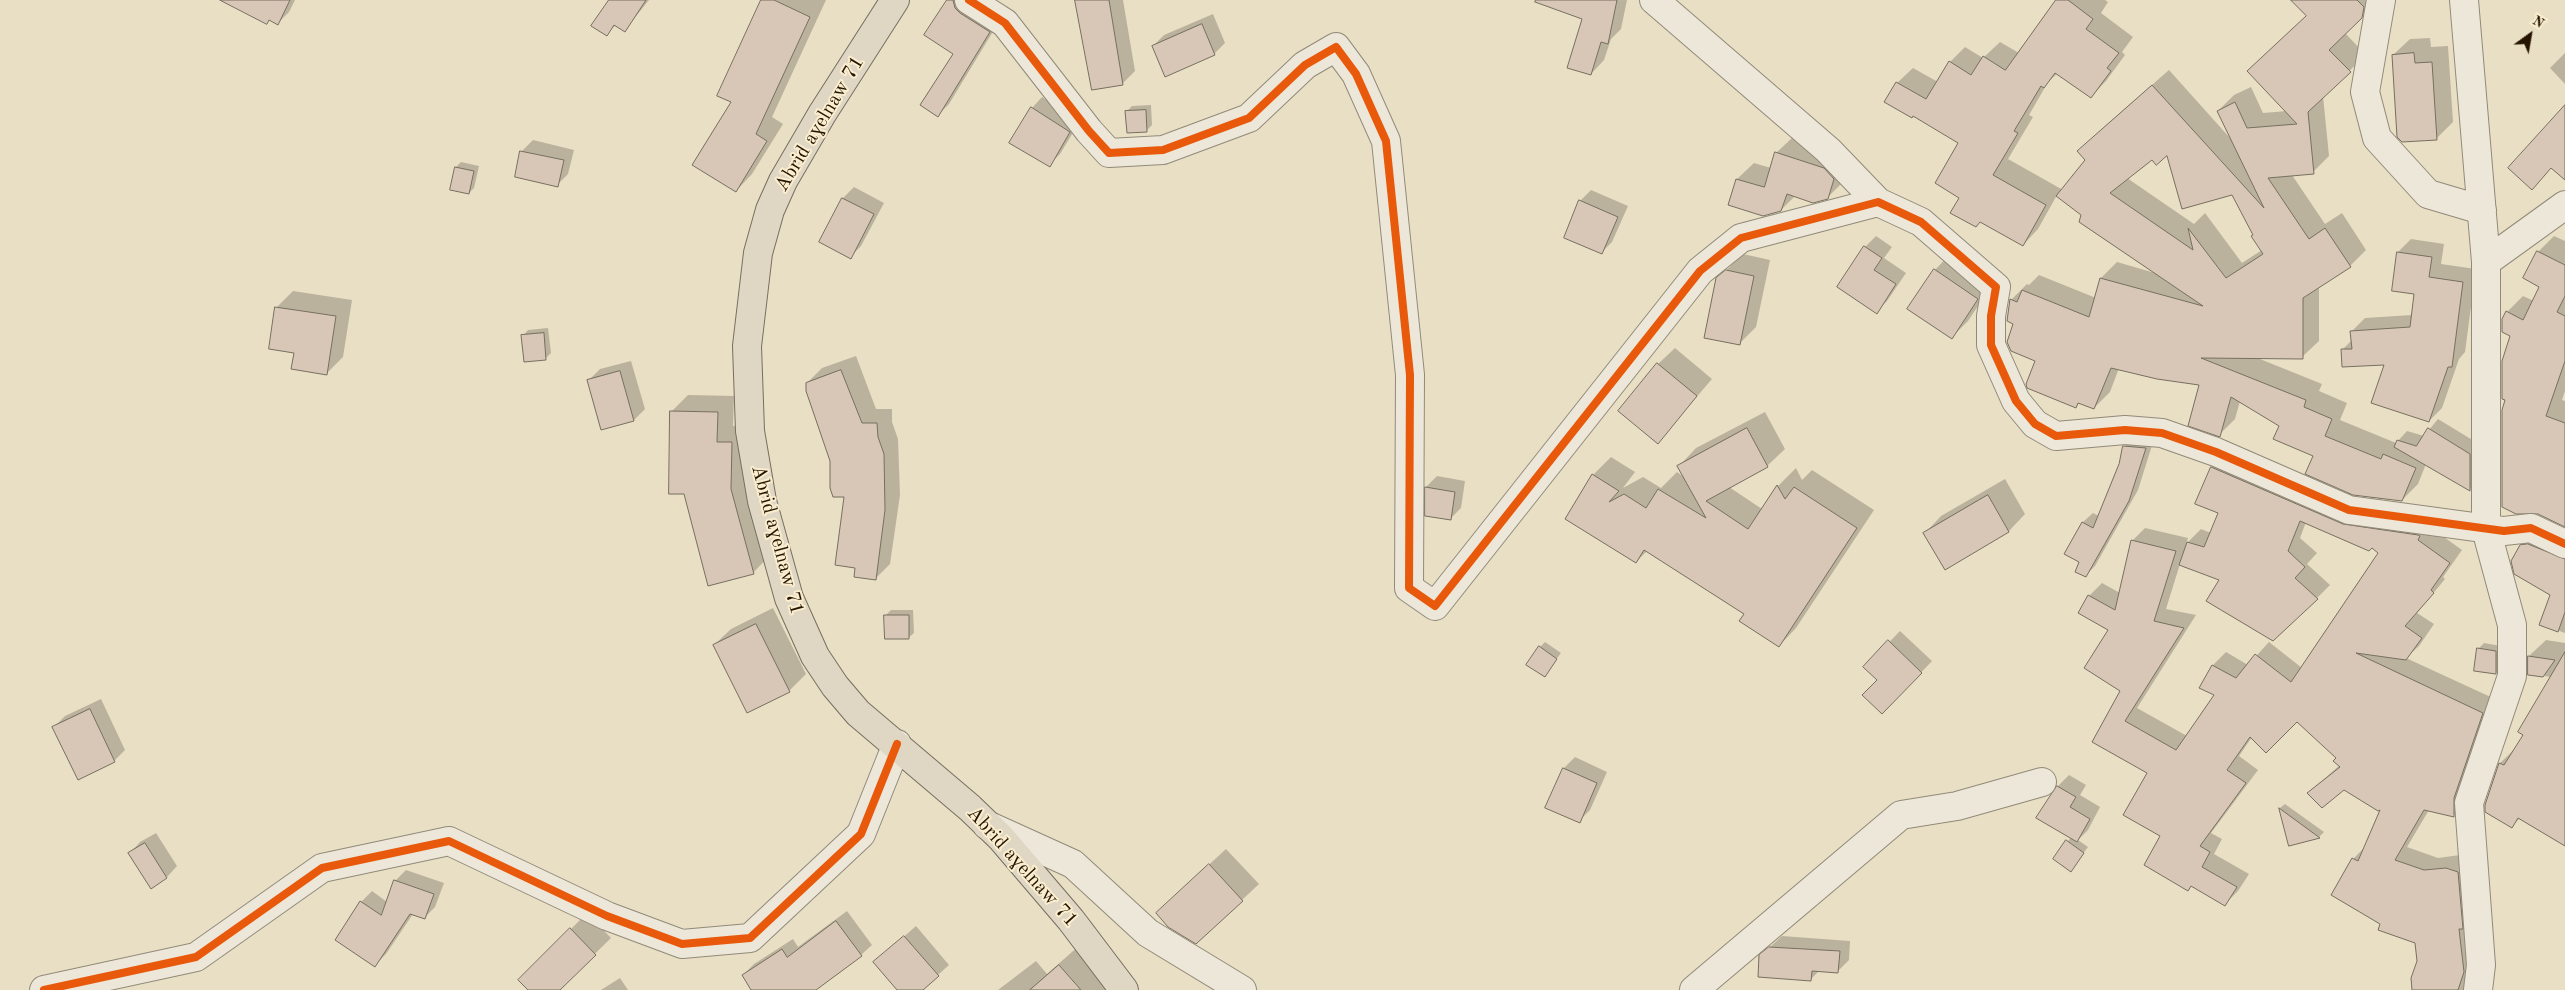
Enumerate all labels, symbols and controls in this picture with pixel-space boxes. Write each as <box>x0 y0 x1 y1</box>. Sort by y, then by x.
north arrow <box>2505 10 2555 60</box>
text: N <box>2530 14 2546 31</box>
street label: Abrid aɣelnaw 71 <box>770 52 870 196</box>
street label: Abrid aɣelnaw 71 <box>745 462 809 618</box>
street label: Abrid aɣelnaw 71 <box>962 802 1082 932</box>

